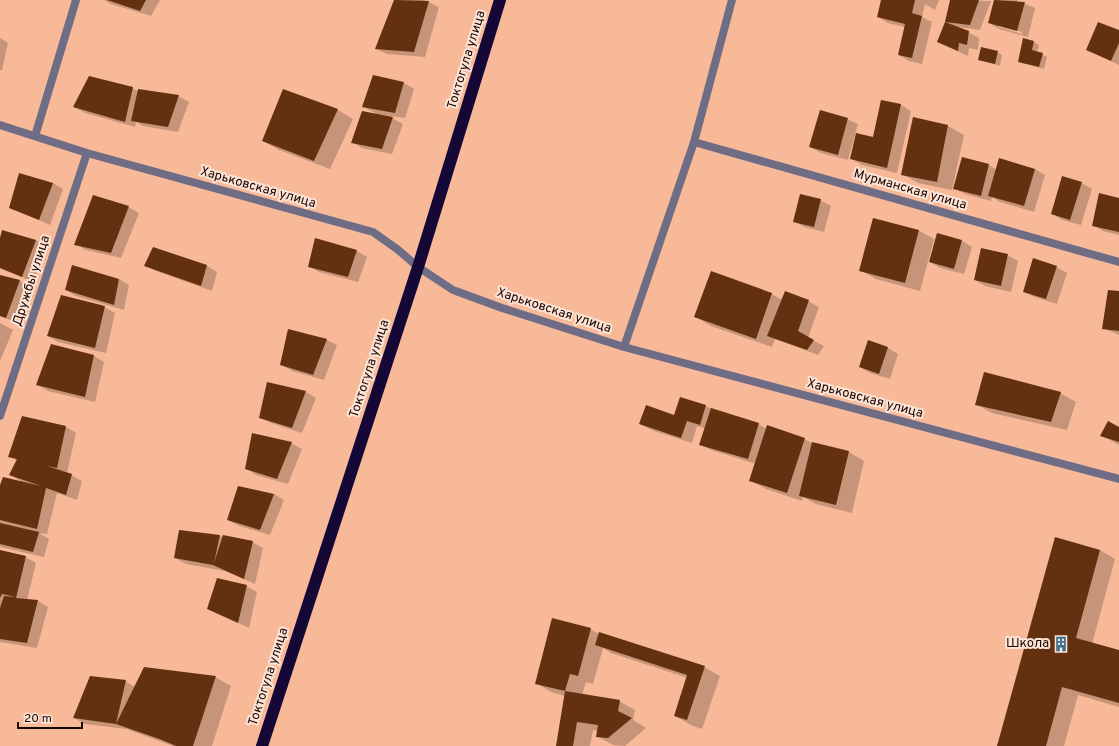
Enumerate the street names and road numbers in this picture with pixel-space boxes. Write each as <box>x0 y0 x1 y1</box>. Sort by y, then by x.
street label: Токтогула улица <box>444 9 490 111</box>
street label: Харьковская улица <box>198 164 318 212</box>
street label: Мурманская улица <box>852 166 968 214</box>
street label: Дружбы улица <box>10 234 54 328</box>
street label: Харьковская улица <box>495 285 613 337</box>
street label: Токтогула улица <box>347 318 393 420</box>
street label: Харьковская улица <box>805 376 925 422</box>
street label: Токтогула улица <box>246 626 292 728</box>

